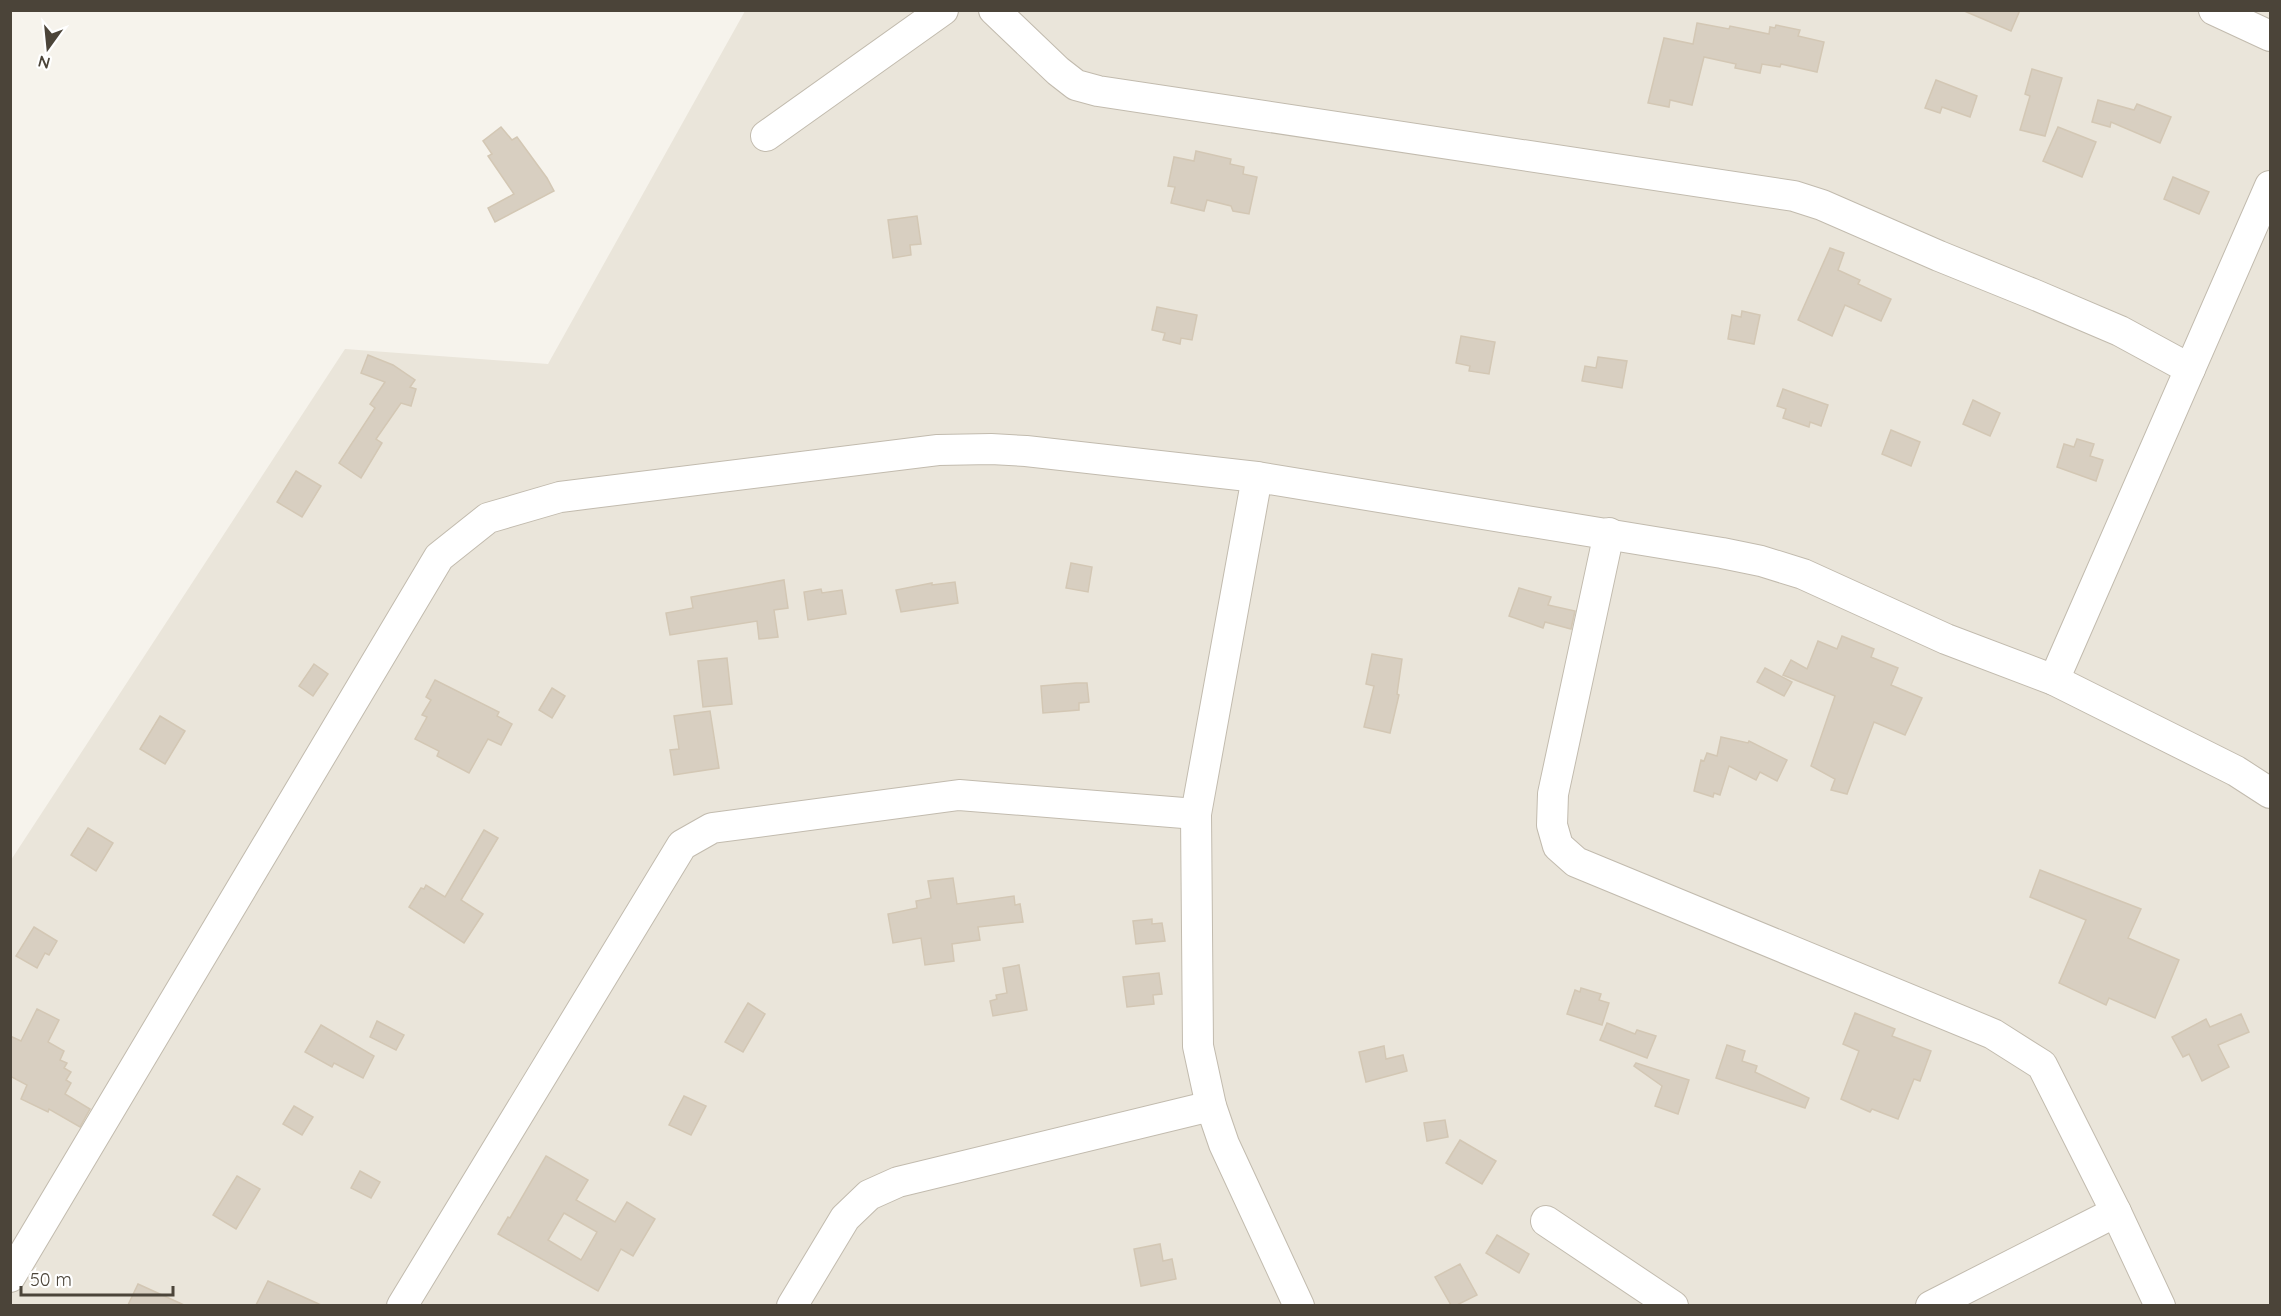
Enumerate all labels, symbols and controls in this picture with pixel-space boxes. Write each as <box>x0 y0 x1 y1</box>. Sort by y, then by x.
north arrow <box>18 18 78 78</box>
text: N <box>36 51 52 74</box>
scale bar <box>21 1259 172 1297</box>
text: 50 m <box>30 1268 72 1291</box>

